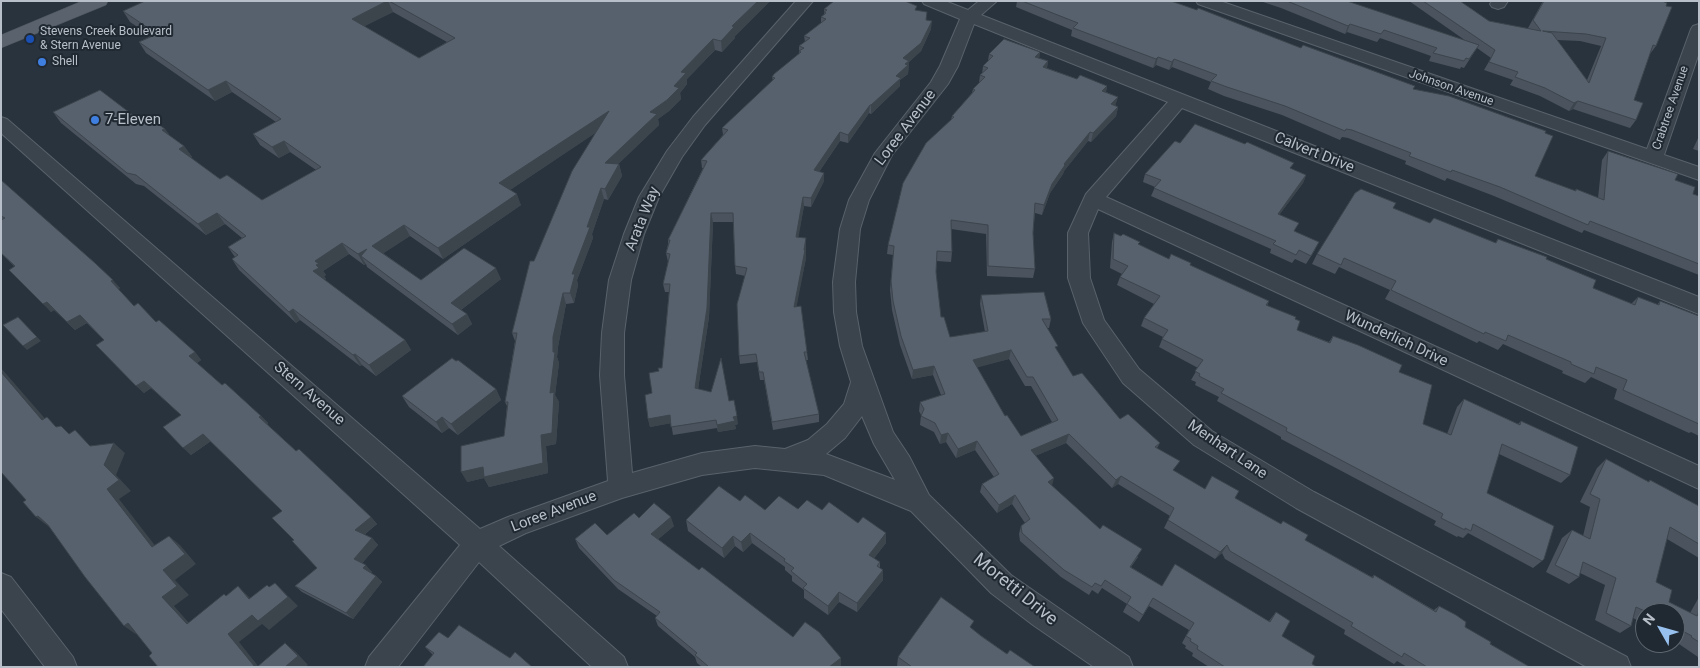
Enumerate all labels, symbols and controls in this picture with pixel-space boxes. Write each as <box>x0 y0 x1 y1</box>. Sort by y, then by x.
place label: Stevens Creek Boulevard & Stern Avenue <box>40 25 172 53</box>
marker: Stevens Creek Boulevard & Stern Avenue <box>24 33 36 45</box>
place label: Shell <box>52 55 78 69</box>
marker: Shell <box>36 56 48 68</box>
street label: Crabtree Avenue <box>1650 64 1692 152</box>
street label: Johnson Avenue <box>1407 67 1495 109</box>
street label: Loree Avenue <box>872 87 940 169</box>
place label: 7-Eleven <box>105 111 161 129</box>
marker: 7-Eleven <box>89 114 101 126</box>
street label: Calvert Drive <box>1271 129 1357 177</box>
street label: Arata Way <box>622 184 664 254</box>
street label: Wunderlich Drive <box>1341 307 1451 371</box>
street label: Stern Avenue <box>270 358 348 430</box>
street label: Menhart Lane <box>1184 417 1270 483</box>
street label: Loree Avenue <box>509 487 599 537</box>
street label: Moretti Drive <box>968 549 1062 631</box>
north arrow <box>1635 603 1685 653</box>
text: N <box>1640 611 1658 628</box>

